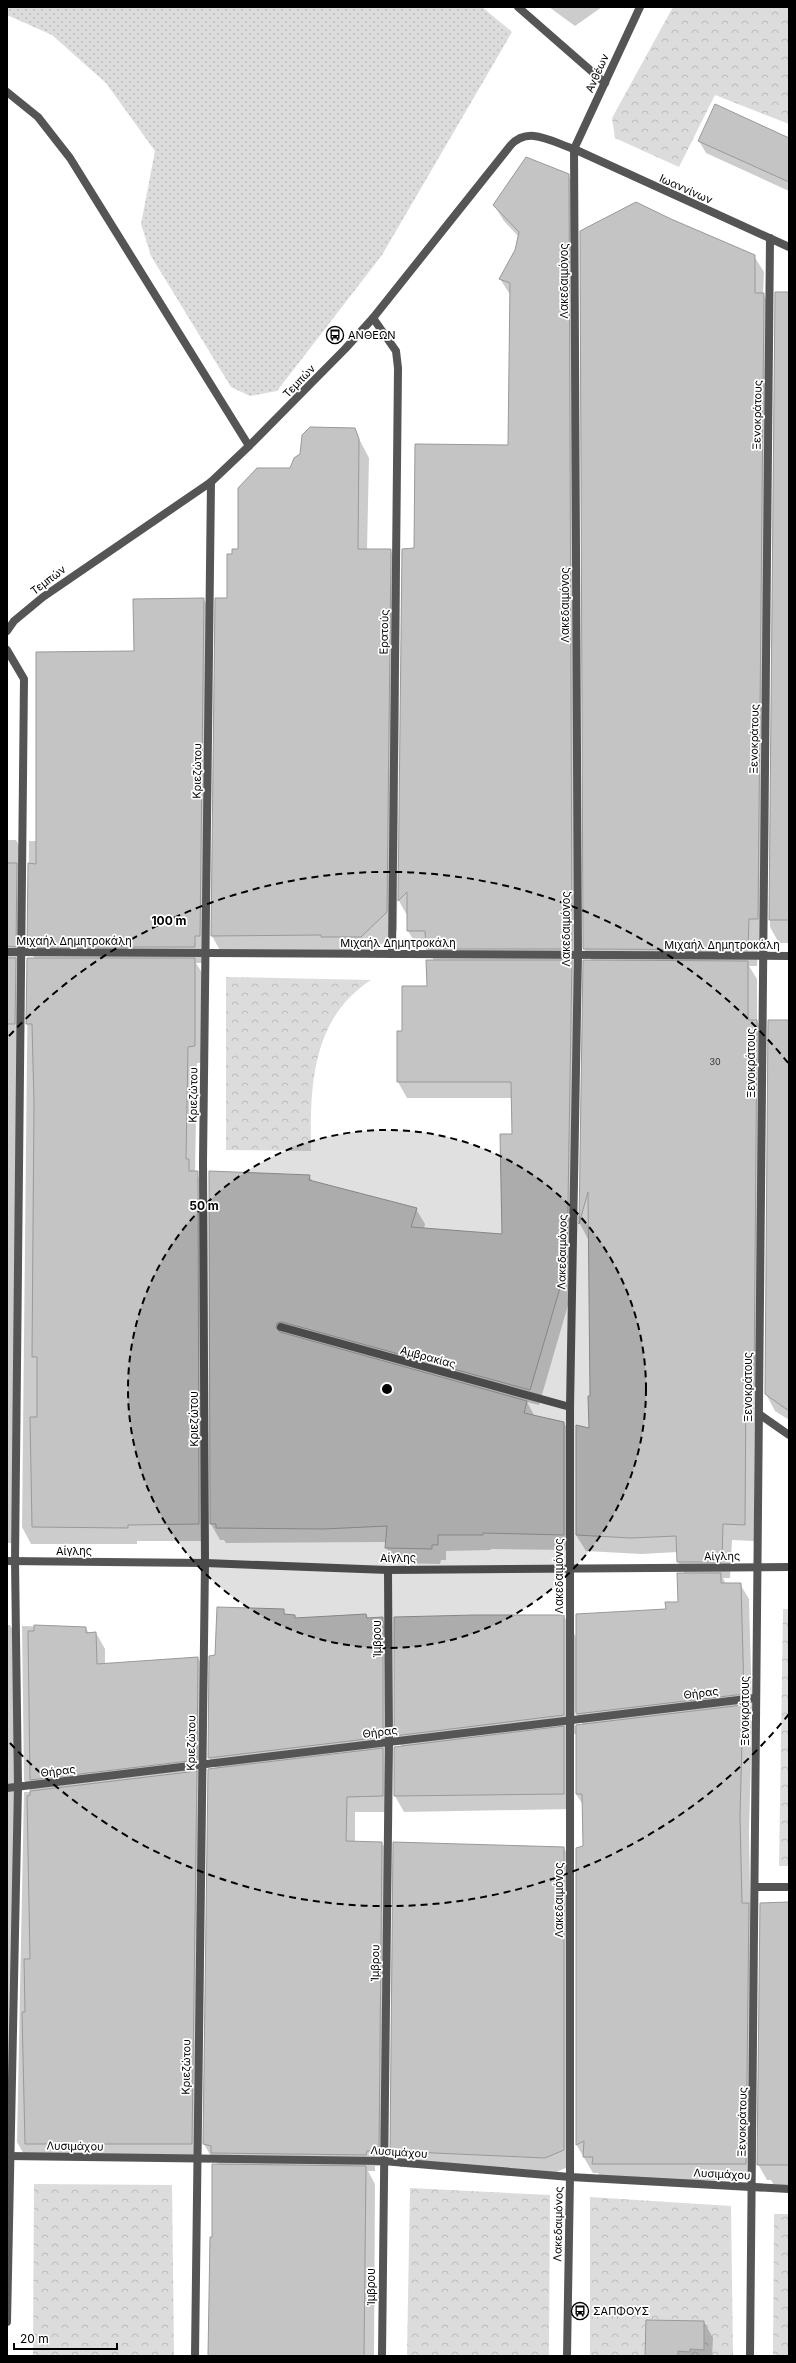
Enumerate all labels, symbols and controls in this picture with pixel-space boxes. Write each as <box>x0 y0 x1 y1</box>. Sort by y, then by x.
street label: Ανθέων <box>582 51 612 95</box>
street label: Ιωαννίνων <box>657 171 715 207</box>
street label: Λακεδαιμόνος <box>557 243 571 319</box>
bus stop icon: ΑΝΘΕΩΝ <box>325 325 345 345</box>
place label: ΑΝΘΕΩΝ <box>348 328 396 342</box>
street label: Τεμπών <box>280 361 319 400</box>
street label: Ξενοκράτους <box>749 380 765 450</box>
street label: Τεμπών <box>28 562 69 598</box>
street label: Λακεδαιμόνος <box>558 567 572 643</box>
street label: Ερατούς <box>377 609 391 655</box>
street label: Ξενοκράτους <box>746 704 762 774</box>
street label: Κριεζώτου <box>190 743 204 799</box>
street label: Λακεδαιμόνος <box>559 891 573 967</box>
text: 100 m <box>151 913 187 928</box>
street label: Μιχαήλ Δημητροκάλη <box>16 934 132 948</box>
street label: Μιχαήλ Δημητροκάλη <box>340 936 456 950</box>
street label: Μιχαήλ Δημητροκάλη <box>664 938 780 952</box>
street label: Ξενοκράτους <box>744 1028 758 1098</box>
house number: 30 <box>709 1056 721 1067</box>
street label: Κριεζώτου <box>186 1067 200 1123</box>
text: 50 m <box>189 1198 219 1213</box>
street label: Λακεδαιμόνος <box>554 1214 570 1290</box>
street label: Αμβρακίας <box>399 1343 457 1371</box>
street label: Ξενοκράτους <box>741 1352 755 1422</box>
centre of rings <box>380 1382 394 1396</box>
street label: Κριεζώτου <box>187 1391 201 1447</box>
street label: Λακεδαιμόνος <box>552 1538 566 1614</box>
street label: Αίγλης <box>56 1544 92 1558</box>
street label: Αίγλης <box>704 1549 740 1563</box>
street label: Αίγλης <box>380 1551 416 1565</box>
street label: Ίμβρου <box>370 1620 384 1658</box>
street label: Ξενοκράτους <box>738 1676 752 1746</box>
street label: Θήρας <box>683 1684 719 1702</box>
street label: Κριεζώτου <box>184 1715 198 1771</box>
street label: Θήρας <box>362 1723 398 1741</box>
street label: Θήρας <box>40 1762 76 1780</box>
street label: Λακεδαιμόνος <box>552 1862 566 1938</box>
street label: Ίμβρου <box>368 1944 382 1982</box>
street label: Κριεζώτου <box>179 2039 193 2095</box>
street label: Ξενοκράτους <box>734 2087 750 2157</box>
street label: Λυσιμάχου <box>46 2139 104 2153</box>
street label: Λυσιμάχου <box>370 2143 428 2161</box>
street label: Λυσιμάχου <box>693 2166 751 2182</box>
street label: Λακεδαιμόνος <box>550 2186 566 2262</box>
street label: Ίμβρου <box>364 2268 378 2306</box>
bus stop icon: ΣΑΠΦΟΥΣ <box>570 2301 590 2321</box>
place label: ΣΑΠΦΟΥΣ <box>593 2304 649 2318</box>
scale bar <box>14 2325 117 2351</box>
text: 20 m <box>20 2331 49 2346</box>

